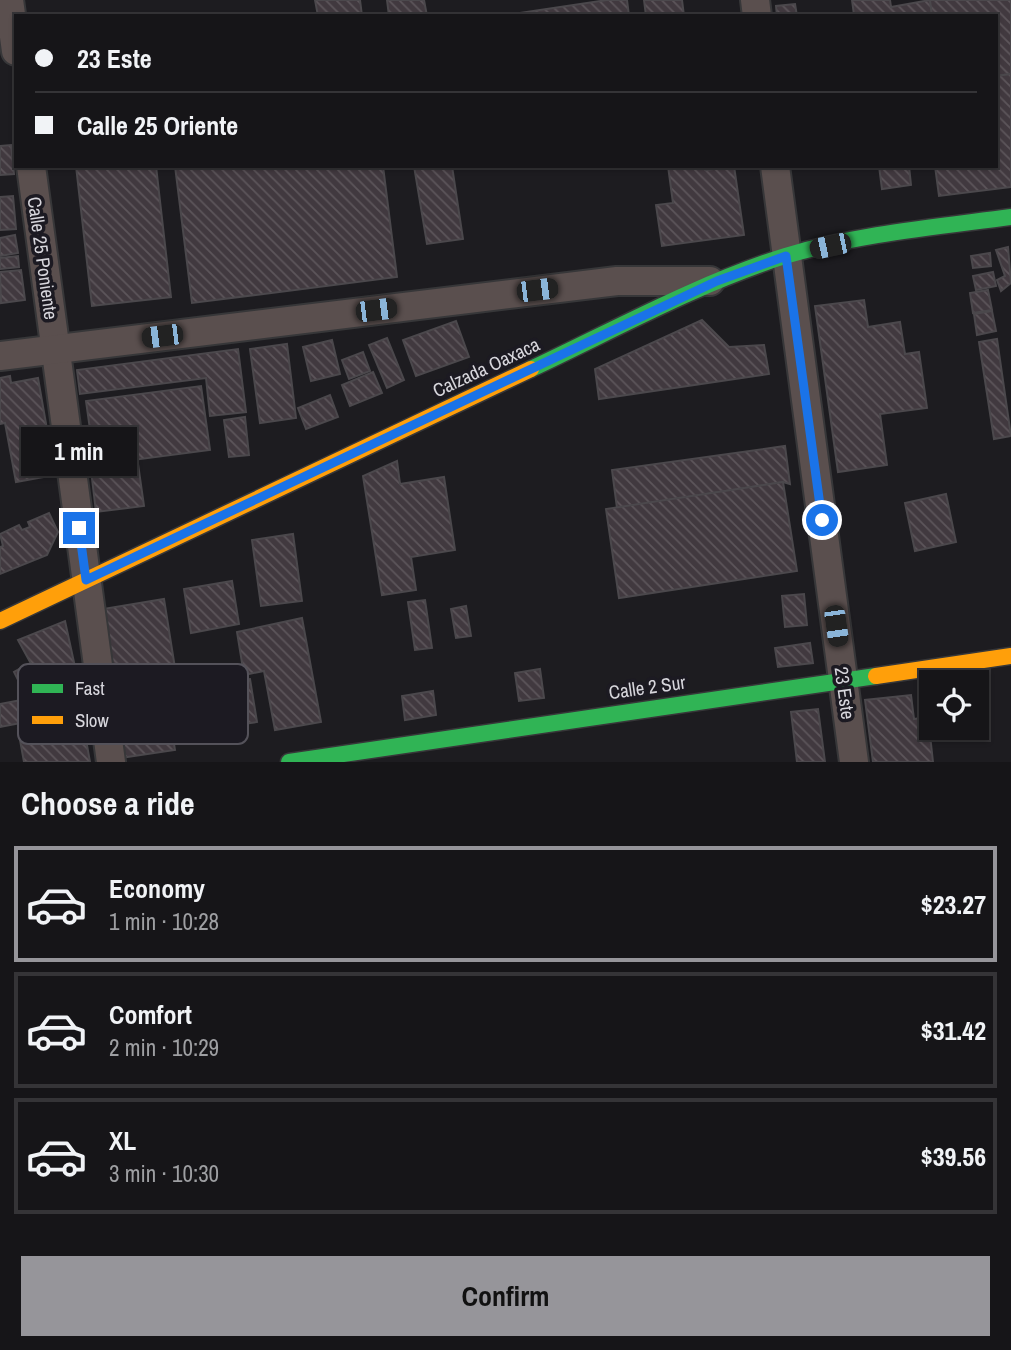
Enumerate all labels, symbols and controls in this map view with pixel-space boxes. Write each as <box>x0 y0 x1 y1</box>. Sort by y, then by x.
text: 23 Este <box>77 41 152 76</box>
text: Calle 25 Oriente <box>77 108 238 143</box>
street label: Calle 25 Poniente <box>22 195 64 321</box>
car <box>808 231 853 261</box>
car <box>515 277 560 303</box>
car <box>354 297 399 323</box>
car <box>140 323 185 349</box>
street label: Calzada Oaxaca <box>428 331 544 403</box>
callout: 1 min <box>21 426 137 476</box>
text: 1 min <box>54 436 104 467</box>
route start <box>806 504 838 536</box>
route end <box>63 512 95 544</box>
car <box>823 604 850 648</box>
legend <box>18 664 248 744</box>
street label: 23 Este <box>828 665 862 721</box>
street label: Calle 2 Sur <box>607 669 688 705</box>
map controls <box>919 670 989 740</box>
button: locate <box>919 670 989 740</box>
text: Fast <box>75 675 105 701</box>
text: Slow <box>75 707 110 733</box>
text: Choose a ride <box>21 782 195 825</box>
text: Economy <box>109 871 205 906</box>
icon: car <box>25 873 88 936</box>
text: $23.27 <box>921 887 986 922</box>
text: 1 min · 10:28 <box>109 906 219 937</box>
text: Comfort <box>109 997 192 1032</box>
icon: car <box>25 999 88 1062</box>
text: $31.42 <box>921 1013 986 1048</box>
text: 2 min · 10:29 <box>109 1032 219 1063</box>
text: XL <box>109 1123 136 1158</box>
icon: car <box>25 1125 88 1188</box>
text: $39.56 <box>921 1139 986 1174</box>
text: 3 min · 10:30 <box>109 1158 219 1189</box>
button: Confirm <box>21 1256 990 1336</box>

